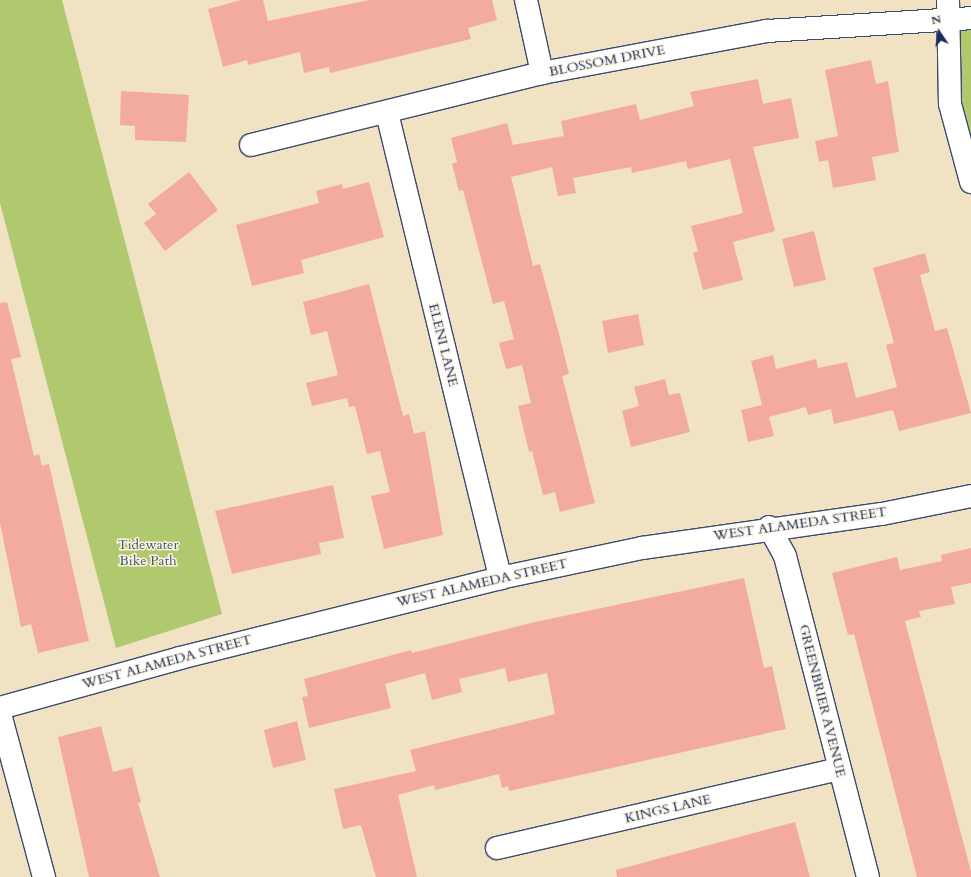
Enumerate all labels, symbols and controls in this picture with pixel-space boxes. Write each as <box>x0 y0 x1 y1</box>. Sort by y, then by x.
text: N <box>930 11 943 28</box>
north arrow <box>919 12 959 52</box>
street label: BLOSSOM DRIVE <box>548 42 666 80</box>
street label: ELENI LANE <box>425 302 461 388</box>
street label: WEST ALAMEDA STREET <box>712 504 888 544</box>
park label: Tidewater Bike Path <box>117 537 179 570</box>
street label: WEST ALAMEDA STREET <box>395 555 569 611</box>
street label: GREENBRIER AVENUE <box>795 623 849 779</box>
street label: WEST ALAMEDA STREET <box>80 631 254 693</box>
street label: KINGS LANE <box>623 791 713 827</box>

